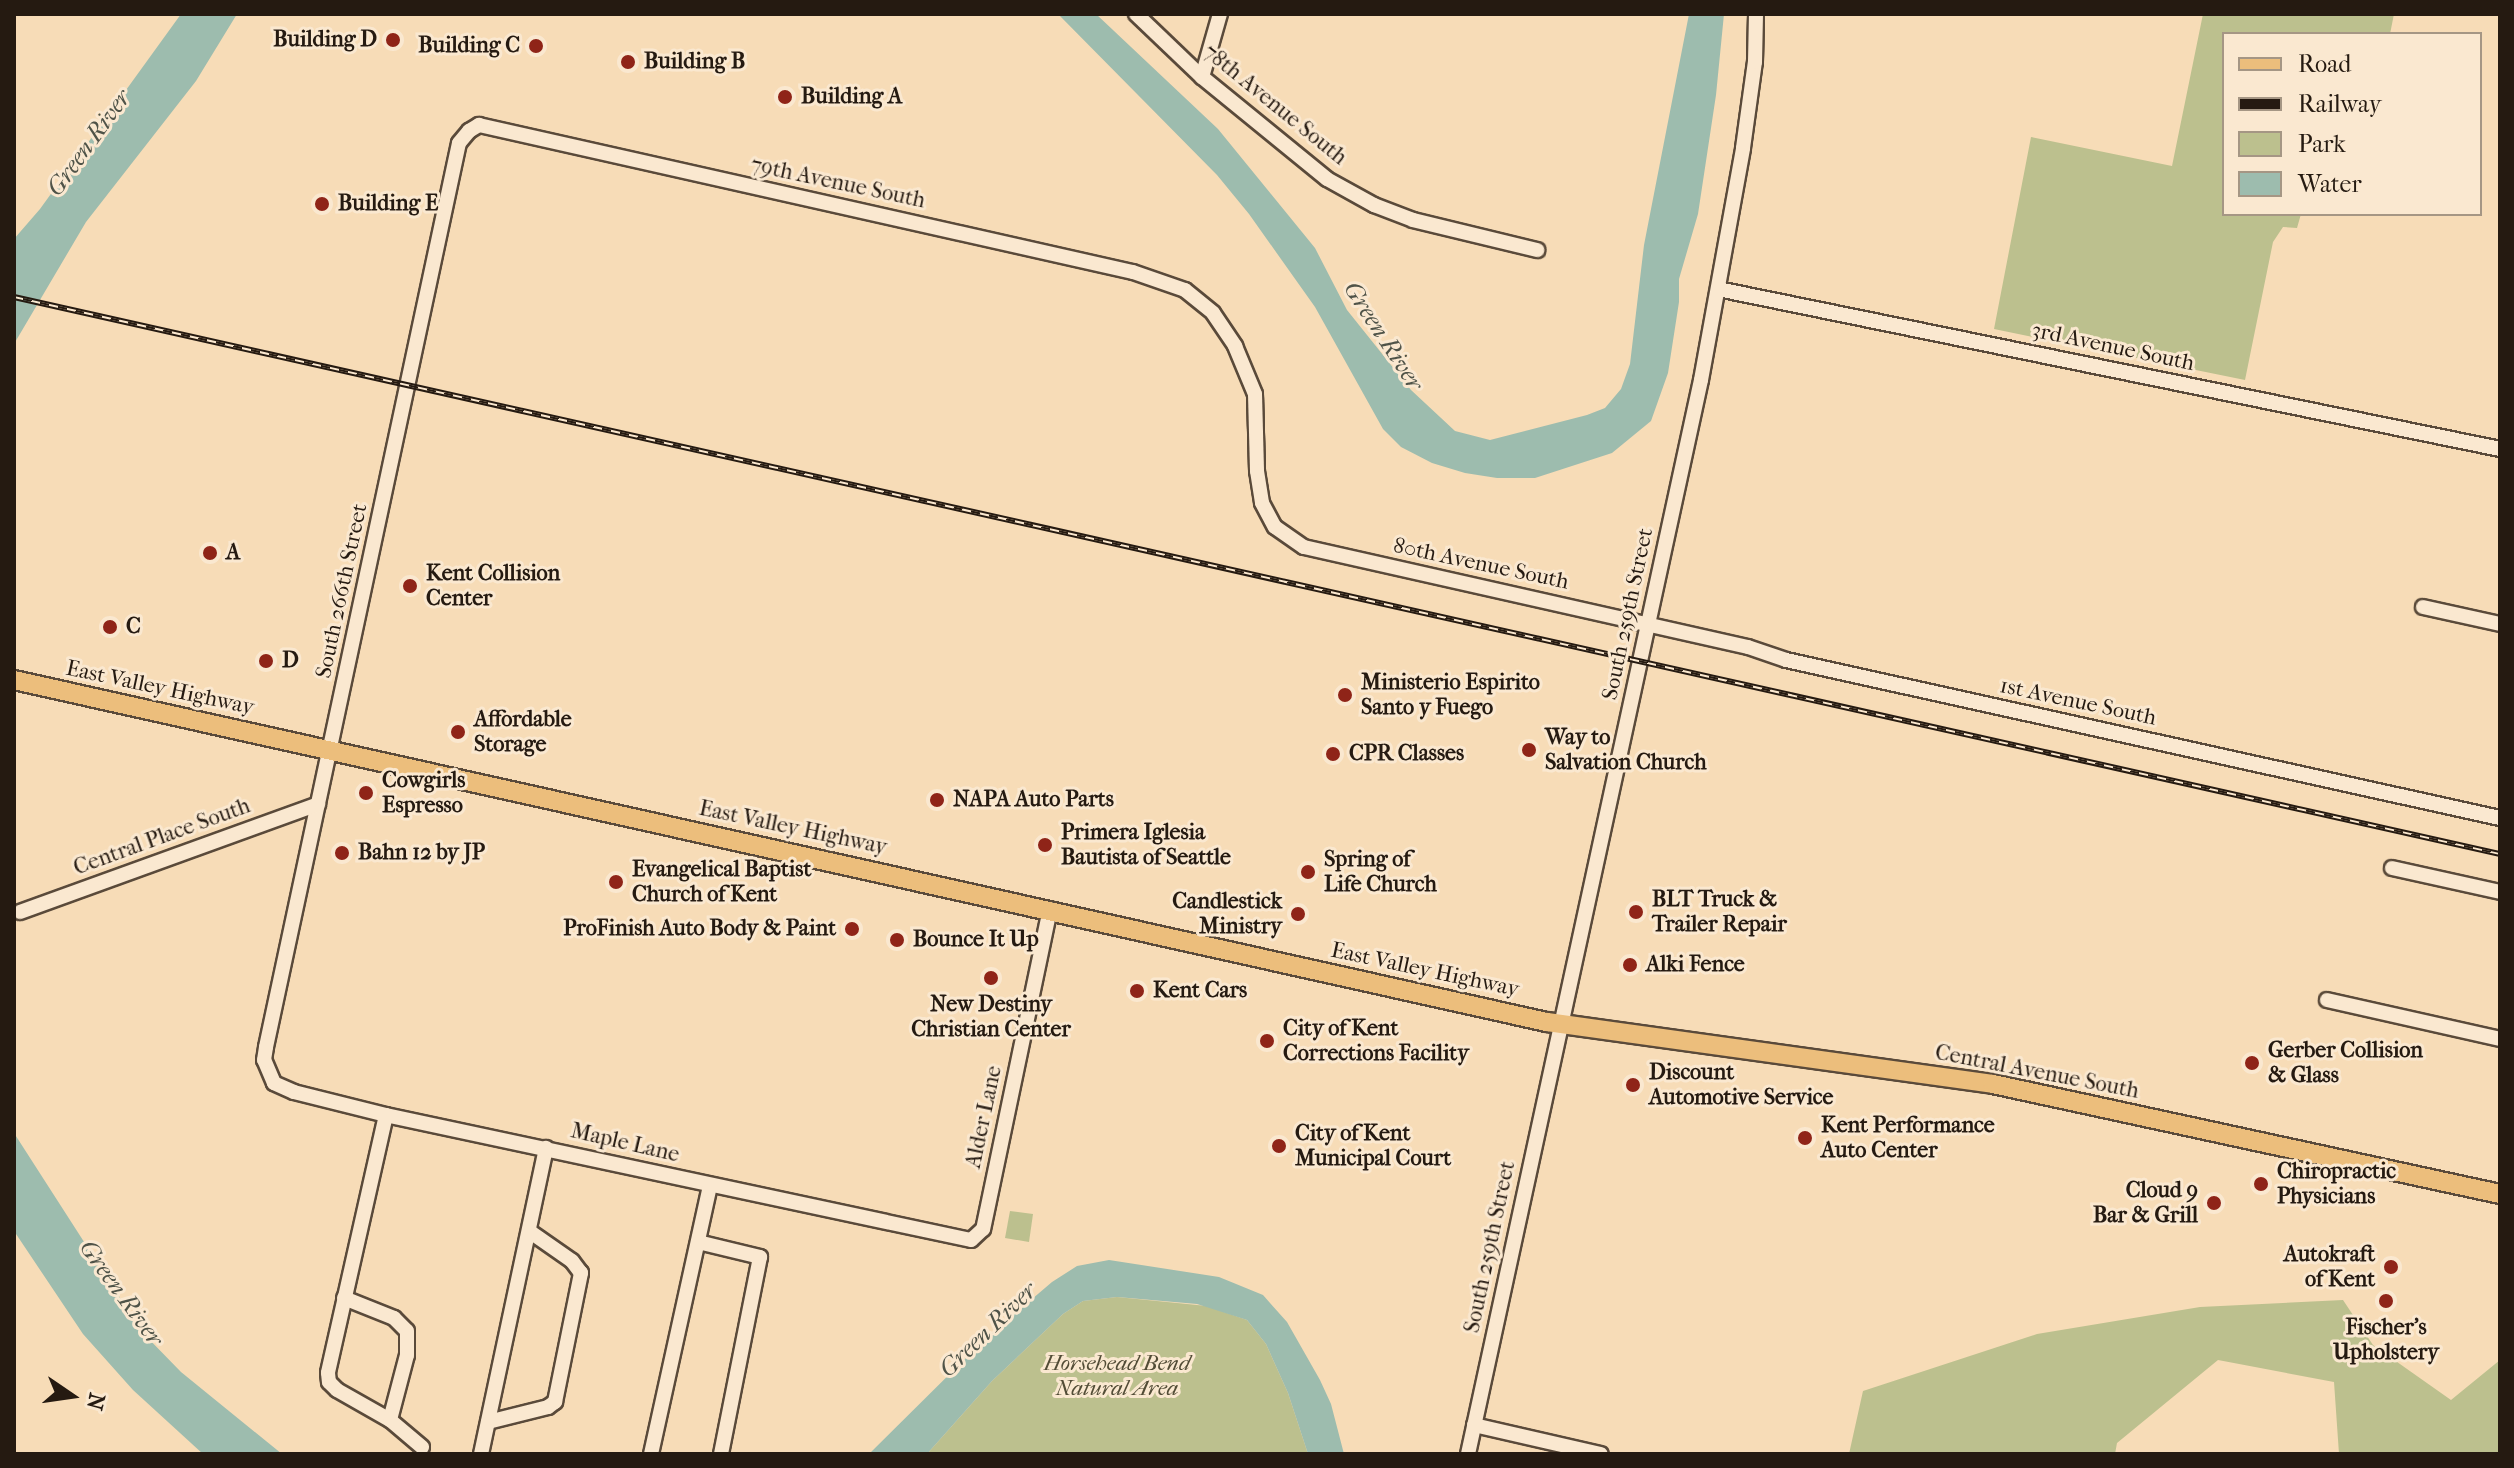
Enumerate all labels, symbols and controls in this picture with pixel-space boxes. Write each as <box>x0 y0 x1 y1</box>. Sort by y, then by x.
place label: Building D <box>273 27 377 53</box>
marker: Building D <box>384 31 402 49</box>
legend <box>2222 32 2482 216</box>
place label: Building C <box>418 33 520 59</box>
marker: Building C <box>527 37 545 55</box>
street label: 78th Avenue South <box>1198 39 1352 171</box>
place label: Building B <box>644 49 745 75</box>
text: Road <box>2298 50 2351 78</box>
marker: Building B <box>619 53 637 71</box>
water label: Green River <box>41 84 137 202</box>
place label: Building A <box>801 84 902 110</box>
marker: Building A <box>776 88 794 106</box>
text: Railway <box>2298 90 2381 118</box>
text: Park <box>2298 130 2346 158</box>
street label: 79th Avenue South <box>748 152 928 214</box>
text: Water <box>2298 170 2362 198</box>
place label: Building E <box>338 191 438 217</box>
marker: Building E <box>313 195 331 213</box>
water label: Green River <box>1337 276 1429 396</box>
street label: 3rd Avenue South <box>2029 317 2197 377</box>
street label: South 266th Street <box>311 501 373 681</box>
street label: South 259th Street <box>1597 526 1659 702</box>
street label: 80th Avenue South <box>1391 533 1571 595</box>
place label: A <box>226 540 240 566</box>
marker: A <box>201 544 219 562</box>
place label: Kent Collision Center <box>426 560 560 612</box>
marker: Kent Collision Center <box>401 577 419 595</box>
place label: C <box>126 614 141 640</box>
marker: C <box>101 618 119 636</box>
place label: D <box>282 648 299 674</box>
marker: D <box>257 652 275 670</box>
street label: East Valley Highway <box>64 655 256 721</box>
place label: Ministerio Espirito Santo y Fuego <box>1361 669 1540 720</box>
street label: 1st Avenue South <box>1997 673 2159 731</box>
marker: Ministerio Espirito Santo y Fuego <box>1336 686 1354 704</box>
place label: Affordable Storage <box>474 706 572 758</box>
marker: Affordable Storage <box>449 723 467 741</box>
place label: Way to Salvation Church <box>1545 724 1707 776</box>
place label: CPR Classes <box>1349 741 1464 767</box>
marker: Way to Salvation Church <box>1520 741 1538 759</box>
marker: CPR Classes <box>1324 745 1342 763</box>
place label: Cowgirls Espresso <box>382 767 465 818</box>
marker: Cowgirls Espresso <box>357 784 375 802</box>
place label: NAPA Auto Parts <box>953 787 1114 813</box>
marker: NAPA Auto Parts <box>928 791 946 809</box>
street label: Central Place South <box>70 793 254 881</box>
street label: East Valley Highway <box>697 795 889 861</box>
place label: Primera Iglesia Bautista of Seattle <box>1061 819 1231 870</box>
marker: Primera Iglesia Bautista of Seattle <box>1036 836 1054 854</box>
place label: Bahn 12 by JP <box>358 840 485 866</box>
marker: Bahn 12 by JP <box>333 844 351 862</box>
place label: Spring of Life Church <box>1324 846 1437 898</box>
place label: Evangelical Baptist Church of Kent <box>632 856 811 908</box>
marker: Spring of Life Church <box>1299 863 1317 881</box>
marker: Evangelical Baptist Church of Kent <box>607 873 625 891</box>
place label: BLT Truck & Trailer Repair <box>1652 886 1787 938</box>
place label: Candlestick Ministry <box>1172 888 1282 940</box>
marker: BLT Truck & Trailer Repair <box>1627 903 1645 921</box>
marker: Candlestick Ministry <box>1289 905 1307 923</box>
place label: ProFinish Auto Body & Paint <box>563 916 836 942</box>
marker: ProFinish Auto Body & Paint <box>843 920 861 938</box>
place label: Bounce It Up <box>913 927 1039 953</box>
marker: Bounce It Up <box>888 931 906 949</box>
street label: East Valley Highway <box>1329 937 1521 1003</box>
place label: Alki Fence <box>1646 952 1745 978</box>
marker: Alki Fence <box>1621 956 1639 974</box>
marker: New Destiny Christian Center <box>982 969 1000 987</box>
place label: Kent Cars <box>1153 978 1247 1004</box>
marker: Kent Cars <box>1128 982 1146 1000</box>
place label: New Destiny Christian Center <box>911 991 1071 1042</box>
place label: City of Kent Corrections Facility <box>1283 1015 1469 1066</box>
marker: City of Kent Corrections Facility <box>1258 1032 1276 1050</box>
place label: Gerber Collision & Glass <box>2268 1037 2423 1088</box>
street label: Central Avenue South <box>1933 1039 2141 1105</box>
marker: Gerber Collision & Glass <box>2243 1054 2261 1072</box>
place label: Discount Automotive Service <box>1649 1059 1833 1110</box>
street label: Alder Lane <box>960 1063 1008 1171</box>
marker: Discount Automotive Service <box>1624 1076 1642 1094</box>
place label: Kent Performance Auto Center <box>1821 1112 1995 1164</box>
street label: Maple Lane <box>568 1118 682 1168</box>
place label: City of Kent Municipal Court <box>1295 1120 1451 1172</box>
marker: Kent Performance Auto Center <box>1796 1129 1814 1147</box>
marker: City of Kent Municipal Court <box>1270 1137 1288 1155</box>
place label: Chiropractic Physicians <box>2277 1158 2396 1210</box>
street label: South 259th Street <box>1459 1159 1521 1335</box>
marker: Chiropractic Physicians <box>2252 1175 2270 1193</box>
place label: Cloud 9 Bar & Grill <box>2093 1177 2198 1228</box>
marker: Cloud 9 Bar & Grill <box>2205 1194 2223 1212</box>
water label: Green River <box>73 1234 169 1352</box>
place label: Autokraft of Kent <box>2284 1241 2375 1292</box>
marker: Autokraft of Kent <box>2382 1258 2400 1276</box>
water label: Green River <box>933 1277 1043 1383</box>
marker: Fischer's Upholstery <box>2377 1292 2395 1310</box>
place label: Fischer's Upholstery <box>2333 1314 2439 1366</box>
park label: Horsehead Bend Natural Area <box>1044 1350 1190 1402</box>
north arrow <box>32 1356 112 1436</box>
text: N <box>81 1390 110 1412</box>

